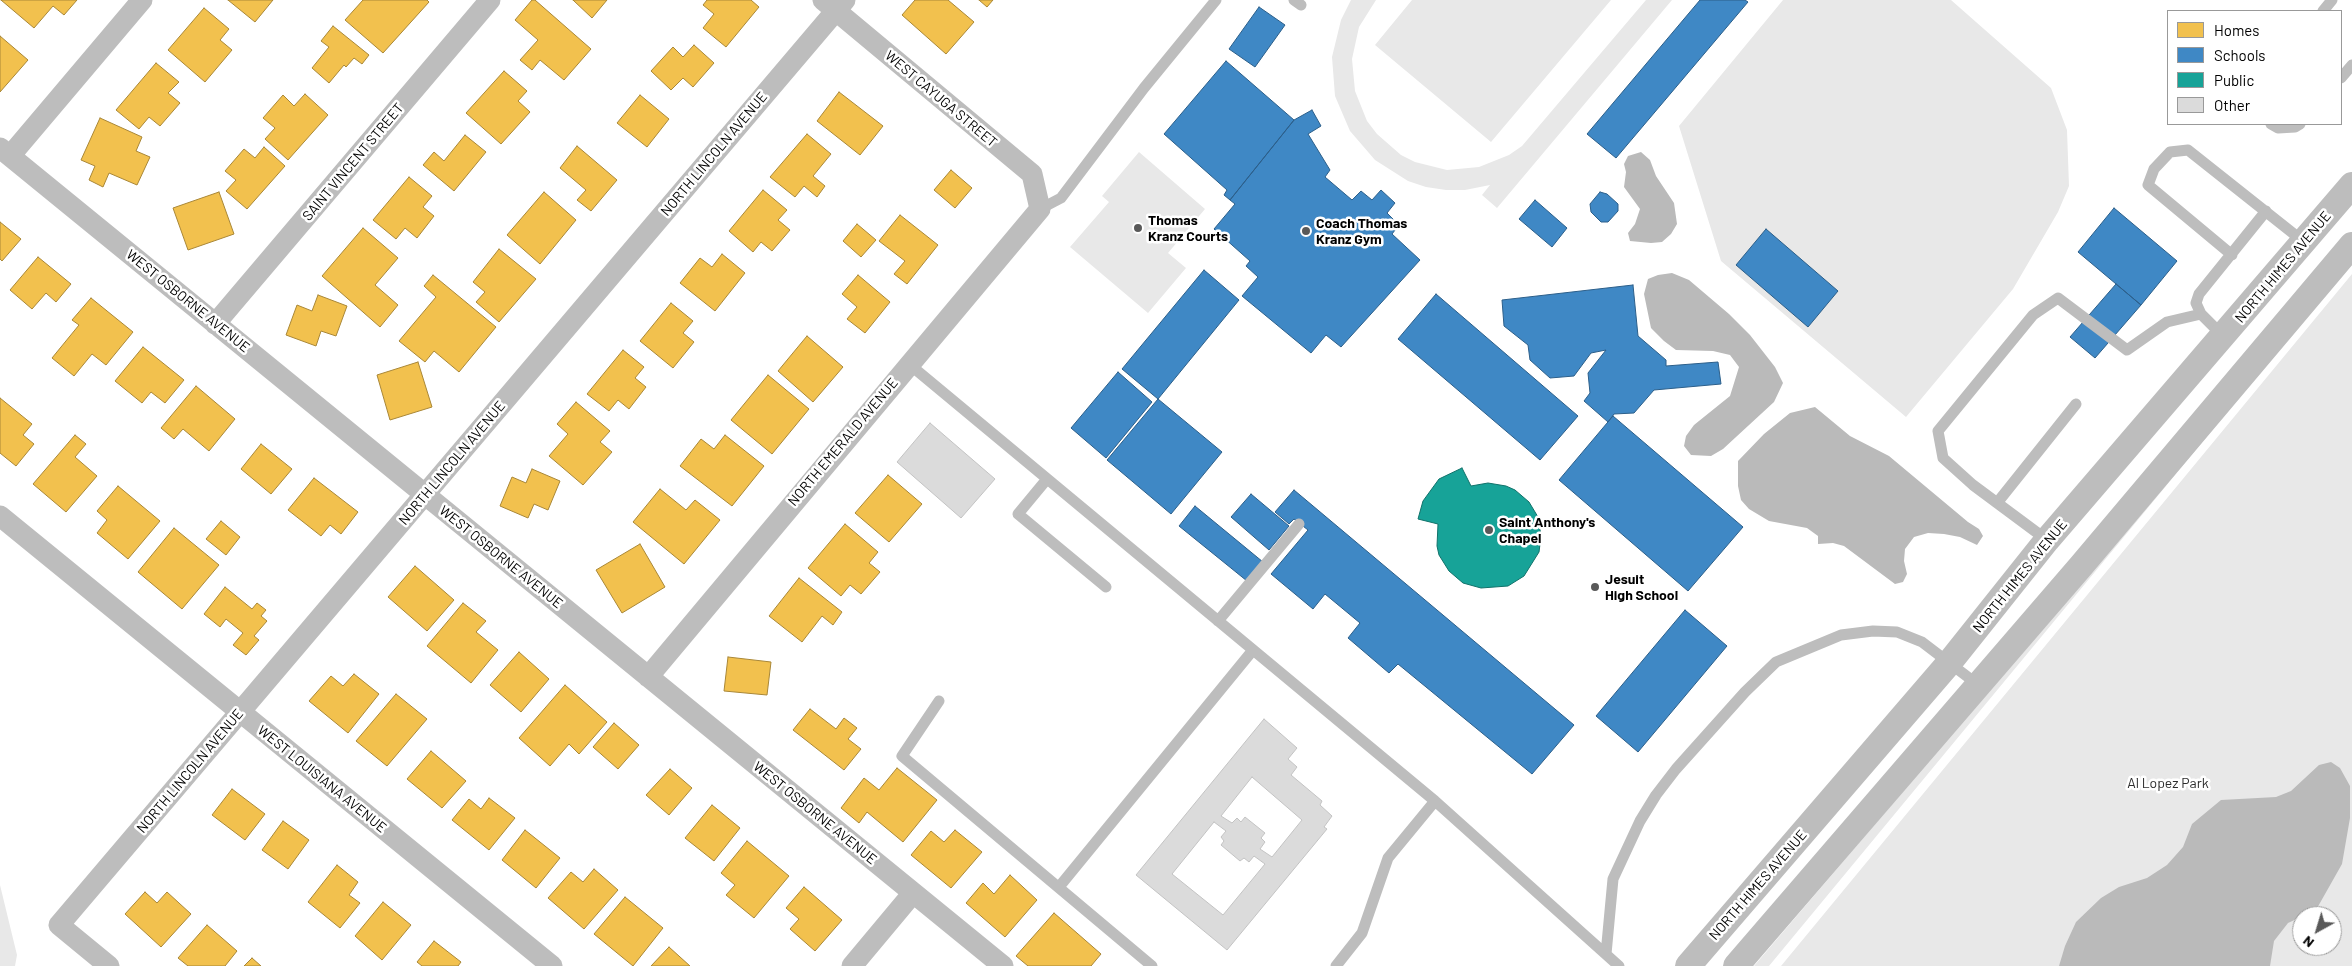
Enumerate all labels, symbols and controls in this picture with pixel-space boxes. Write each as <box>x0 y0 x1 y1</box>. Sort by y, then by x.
legend <box>2167 10 2342 125</box>
text: Homes <box>2214 21 2259 39</box>
text: Schools <box>2214 46 2266 64</box>
street label: WEST CAYUGA STREET <box>882 47 1000 151</box>
text: Public <box>2214 71 2254 89</box>
street label: NORTH LINCOLN AVENUE <box>657 89 771 219</box>
text: Other <box>2214 96 2250 114</box>
street label: SAINT VINCENT STREET <box>299 100 407 224</box>
street label: NORTH HIMES AVENUE <box>2231 208 2335 326</box>
place label: Thomas Kranz Courts <box>1148 212 1228 244</box>
place label: Coach Thomas Kranz Gym <box>1316 215 1407 248</box>
marker: Thomas Kranz Courts <box>1132 222 1144 234</box>
marker: Coach Thomas Kranz Gym <box>1300 225 1312 237</box>
street label: WEST OSBORNE AVENUE <box>123 246 253 356</box>
street label: NORTH EMERALD AVENUE <box>785 375 901 509</box>
street label: NORTH LINCOLN AVENUE <box>395 398 509 528</box>
street label: WEST OSBORNE AVENUE <box>436 502 566 612</box>
place label: Saint Anthony's Chapel <box>1499 514 1595 546</box>
street label: NORTH HIMES AVENUE <box>1969 516 2071 636</box>
marker: Saint Anthony's Chapel <box>1483 524 1495 536</box>
place label: Jesuit High School <box>1605 571 1678 604</box>
marker: Jesuit High School <box>1589 581 1601 593</box>
street label: NORTH LINCOLN AVENUE <box>133 706 247 836</box>
street label: WEST LOUISIANA AVENUE <box>254 722 390 836</box>
street label: WEST OSBORNE AVENUE <box>750 758 880 868</box>
park label: Al Lopez Park <box>2127 775 2209 791</box>
street label: NORTH HIMES AVENUE <box>1706 827 1810 943</box>
north arrow <box>2292 906 2342 956</box>
text: N <box>2299 933 2317 952</box>

